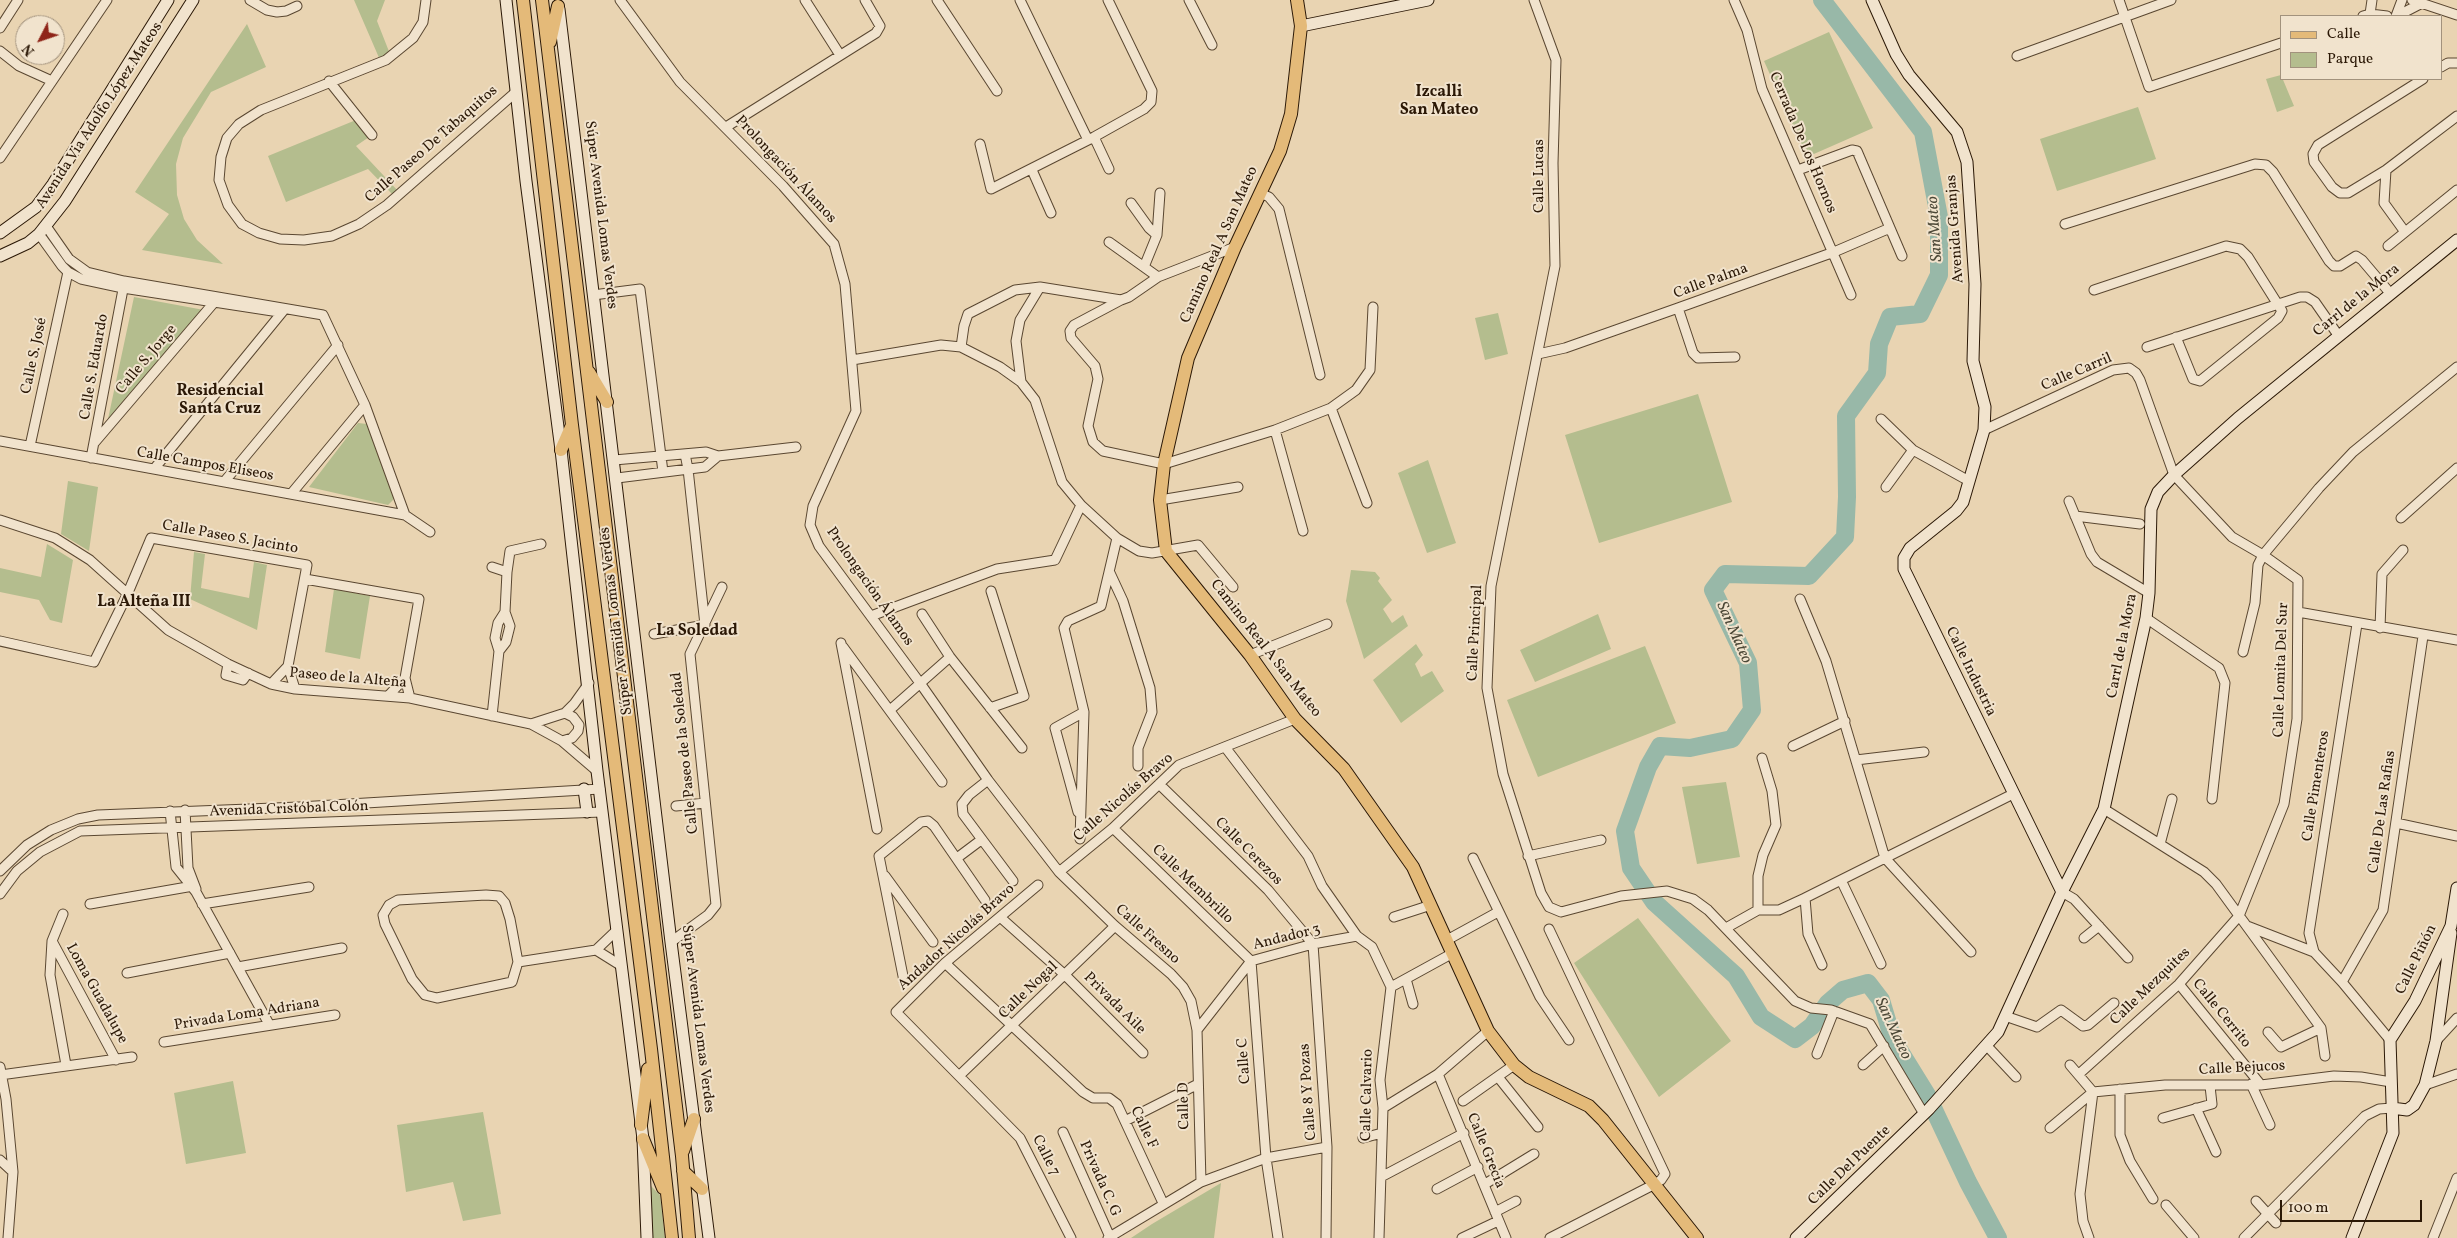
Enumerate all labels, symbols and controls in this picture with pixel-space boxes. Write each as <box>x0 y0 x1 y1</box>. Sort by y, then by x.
north arrow <box>15 15 65 65</box>
legend <box>2280 15 2442 80</box>
street label: Avenida Via Adolfo López Mateos <box>33 19 167 213</box>
text: Calle <box>2327 24 2360 45</box>
text: N <box>19 39 40 60</box>
text: Parque <box>2327 49 2373 70</box>
street label: Cerrada De Los Hornos <box>1764 70 1840 216</box>
street label: Calle Paseo De Tabaquitos <box>362 83 502 207</box>
district label: Izcalli San Mateo <box>1400 83 1478 121</box>
street label: Prolongación Álamos <box>730 112 840 228</box>
street label: Súper Avenida Lomas Verdes <box>580 120 620 310</box>
street label: Calle Lucas <box>1531 139 1549 213</box>
street label: Camino Real A San Mateo <box>1177 164 1263 326</box>
street label: Avenida Granjas <box>1943 174 1969 284</box>
water label: San Mateo <box>1924 196 1948 262</box>
street label: Calle Palma <box>1671 260 1751 304</box>
street label: Carrl de la Mora <box>2310 261 2404 341</box>
street label: Calle S. Eduardo <box>77 313 113 421</box>
street label: Calle S. José <box>18 316 52 396</box>
street label: Calle S. Jorge <box>113 322 181 398</box>
street label: Calle Carril <box>2039 350 2115 396</box>
district label: Residencial Santa Cruz <box>176 382 264 420</box>
street label: Calle Campos Eliseos <box>135 444 275 486</box>
street label: Calle Paseo S. Jacinto <box>161 517 299 559</box>
street label: Prolongación Álamos <box>821 524 917 650</box>
street label: Súper Avenida Lomas Verdes <box>597 526 637 716</box>
street label: Camino Real A San Mateo <box>1206 577 1324 721</box>
street label: Calle Principal <box>1464 584 1488 682</box>
street label: Carrl de la Mora <box>2104 592 2142 700</box>
district label: La Alteña III <box>97 593 191 613</box>
water label: San Mateo <box>1711 599 1755 667</box>
street label: Calle Lomita Del Sur <box>2271 602 2293 738</box>
district label: La Soledad <box>656 622 738 642</box>
street label: Calle Industria <box>1941 624 1999 720</box>
street label: Paseo de la Alteña <box>288 665 408 693</box>
street label: Calle Paseo de la Soledad <box>669 671 703 835</box>
street label: Calle Pimenteros <box>2299 729 2335 843</box>
street label: Calle De Las Rafias <box>2365 749 2401 875</box>
street label: Calle Nicolás Bravo <box>1070 750 1178 846</box>
street label: Avenida Cristóbal Colón <box>209 798 369 822</box>
street label: Calle Cerezos <box>1210 814 1286 890</box>
street label: Calle Membrillo <box>1147 842 1237 928</box>
street label: Andador Nicolás Bravo <box>895 881 1019 995</box>
street label: Calle Fresno <box>1111 901 1183 969</box>
street label: Andador 3 <box>1251 921 1323 955</box>
street label: Calle Piñón <box>2392 922 2442 998</box>
street label: Súper Avenida Lomas Verdes <box>677 924 717 1114</box>
street label: Loma Guadalupe <box>61 941 131 1047</box>
street label: Calle Mezquites <box>2107 944 2195 1030</box>
street label: Calle Nogal <box>996 958 1062 1024</box>
street label: Privada Aile <box>1079 969 1149 1039</box>
street label: Calle Cerrito <box>2188 976 2254 1052</box>
street label: Privada Loma Adriana <box>173 995 321 1035</box>
water label: San Mateo <box>1869 995 1915 1063</box>
street label: Calle C <box>1234 1037 1256 1085</box>
street label: Calle 8 Y Pozas <box>1297 1043 1321 1141</box>
street label: Calle Calvario <box>1358 1049 1378 1141</box>
street label: Calle Bejucos <box>2198 1058 2286 1080</box>
street label: Calle D <box>1176 1082 1194 1130</box>
street label: Calle F <box>1125 1104 1161 1152</box>
street label: Calle Grecia <box>1462 1111 1508 1191</box>
street label: Calle Del Puente <box>1805 1122 1895 1210</box>
street label: Calle 7 <box>1027 1132 1063 1180</box>
street label: Privada C. G <box>1074 1138 1124 1220</box>
scale bar <box>2282 1190 2424 1222</box>
text: 100 m <box>2288 1198 2328 1219</box>

